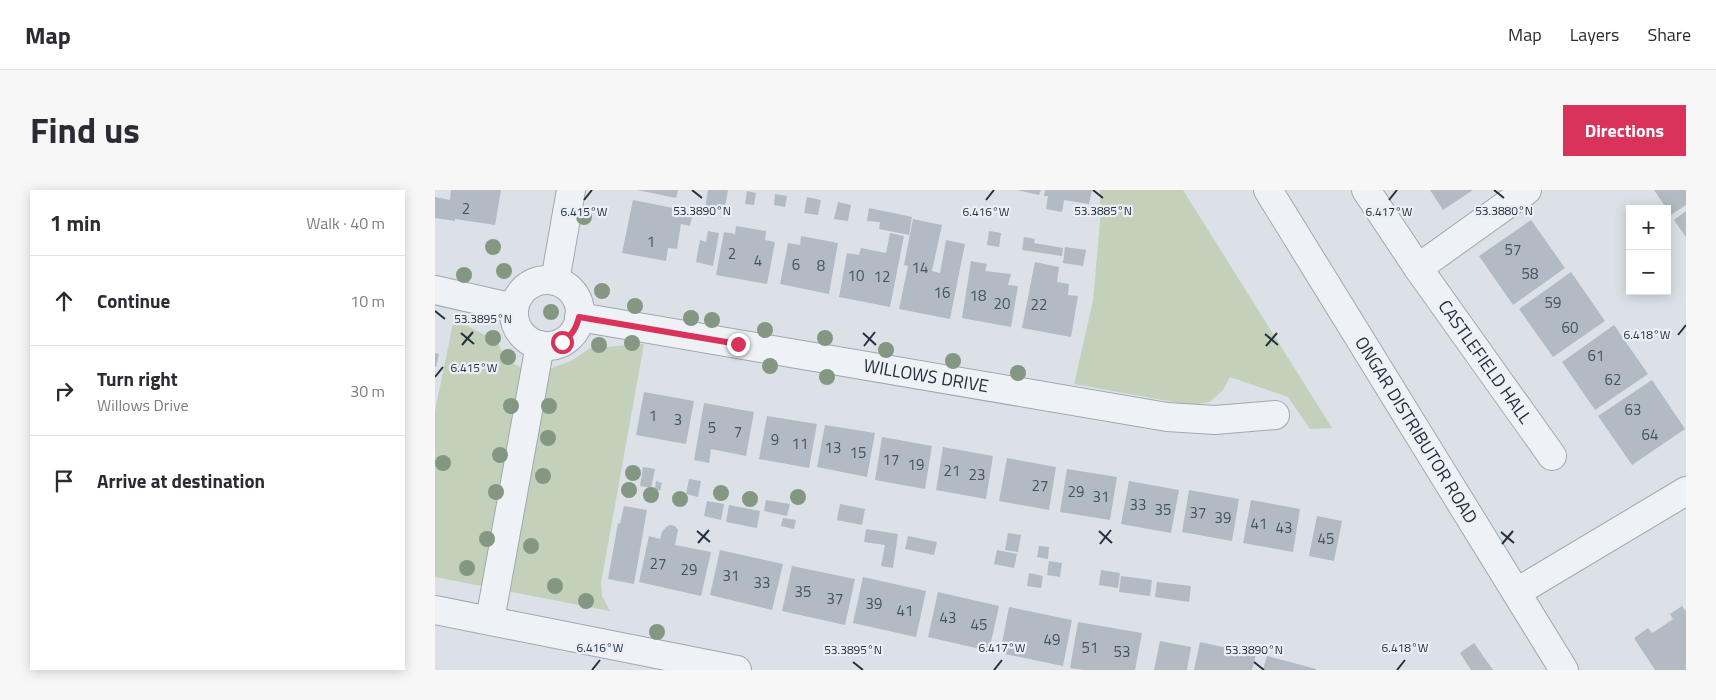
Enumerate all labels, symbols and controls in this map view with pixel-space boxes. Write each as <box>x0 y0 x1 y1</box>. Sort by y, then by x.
text: Map <box>25 17 71 53</box>
text: Map <box>1508 21 1542 48</box>
text: Layers <box>1570 21 1619 48</box>
text: Share <box>1647 21 1691 48</box>
text: Find us <box>30 103 140 157</box>
button: Directions <box>1563 105 1686 156</box>
house number: 2 <box>462 197 470 220</box>
text: 53.3890°N <box>673 201 731 220</box>
text: 53.3885°N <box>1074 201 1132 220</box>
text: 53.3880°N <box>1475 201 1533 220</box>
text: 6.415°W <box>561 202 608 221</box>
text: 6.416°W <box>963 202 1010 221</box>
text: 6.417°W <box>1366 202 1413 221</box>
map controls <box>1626 205 1671 295</box>
button: + <box>1626 205 1671 250</box>
text: 1 min <box>50 207 101 239</box>
text: Walk · 40 m <box>306 211 385 235</box>
house number: 1 <box>647 230 655 253</box>
house number: 57 <box>1505 238 1521 261</box>
house number: 2 <box>728 242 736 265</box>
house number: 4 <box>754 249 762 272</box>
button: − <box>1626 250 1671 295</box>
house number: 6 <box>792 253 800 276</box>
house number: 8 <box>817 254 825 277</box>
house number: 14 <box>912 256 928 279</box>
house number: 58 <box>1522 262 1538 285</box>
house number: 10 <box>848 264 864 287</box>
house number: 12 <box>874 265 890 288</box>
house number: 16 <box>934 281 950 304</box>
house number: 18 <box>970 284 986 307</box>
text: Continue <box>97 286 170 315</box>
icon: ahead <box>50 287 78 315</box>
text: 10 m <box>350 289 385 313</box>
house number: 59 <box>1545 291 1561 314</box>
house number: 20 <box>994 292 1010 315</box>
house number: 22 <box>1031 293 1047 316</box>
street label: CASTLEFIELD HALL <box>1432 294 1539 429</box>
text: 53.3895°N <box>454 309 512 328</box>
house number: 60 <box>1562 316 1578 339</box>
text: 6.418°W <box>1624 325 1671 344</box>
route start <box>551 331 574 354</box>
street label: ONGAR DISTRIBUTOR ROAD <box>1348 331 1485 529</box>
route end <box>727 333 750 356</box>
house number: 61 <box>1588 344 1604 367</box>
street label: WILLOWS DRIVE <box>862 352 991 399</box>
text: 6.415°W <box>451 358 498 377</box>
text: Turn right <box>97 364 178 393</box>
house number: 62 <box>1605 368 1621 391</box>
icon: right <box>50 377 78 405</box>
text: 30 m <box>350 379 385 403</box>
text: Willows Drive <box>97 393 189 417</box>
house number: 63 <box>1625 398 1641 421</box>
house number: 1 <box>649 404 657 427</box>
house number: 3 <box>674 408 682 431</box>
house number: 5 <box>708 416 716 439</box>
house number: 7 <box>734 420 742 443</box>
house number: 64 <box>1642 423 1658 446</box>
house number: 9 <box>771 428 779 451</box>
house number: 11 <box>792 432 808 455</box>
house number: 13 <box>825 436 841 459</box>
house number: 15 <box>850 441 866 464</box>
house number: 17 <box>883 448 899 471</box>
house number: 19 <box>908 453 924 476</box>
house number: 21 <box>944 459 960 482</box>
house number: 23 <box>969 463 985 486</box>
text: Arrive at destination <box>97 466 265 495</box>
icon: arrive <box>50 467 78 495</box>
house number: 27 <box>1032 474 1048 497</box>
house number: 29 <box>1068 480 1084 503</box>
house number: 31 <box>1093 485 1109 508</box>
house number: 33 <box>1130 493 1146 516</box>
house number: 35 <box>1155 498 1171 521</box>
house number: 37 <box>1190 501 1206 524</box>
house number: 39 <box>1215 506 1231 529</box>
house number: 41 <box>1251 512 1267 535</box>
house number: 43 <box>1276 516 1292 539</box>
house number: 45 <box>1318 527 1334 550</box>
house number: 27 <box>650 552 666 575</box>
house number: 29 <box>681 558 697 581</box>
house number: 31 <box>723 564 739 587</box>
house number: 33 <box>754 571 770 594</box>
house number: 35 <box>795 580 811 603</box>
house number: 37 <box>827 587 843 610</box>
house number: 39 <box>866 592 882 615</box>
house number: 41 <box>897 599 913 622</box>
house number: 43 <box>940 606 956 629</box>
house number: 45 <box>971 613 987 636</box>
house number: 49 <box>1044 628 1060 651</box>
house number: 51 <box>1082 636 1098 659</box>
text: 6.416°W <box>577 638 624 657</box>
text: 6.417°W <box>979 638 1026 657</box>
text: 6.418°W <box>1382 638 1429 657</box>
text: 53.3895°N <box>824 640 882 659</box>
house number: 53 <box>1114 640 1130 663</box>
text: 53.3890°N <box>1225 640 1283 659</box>

